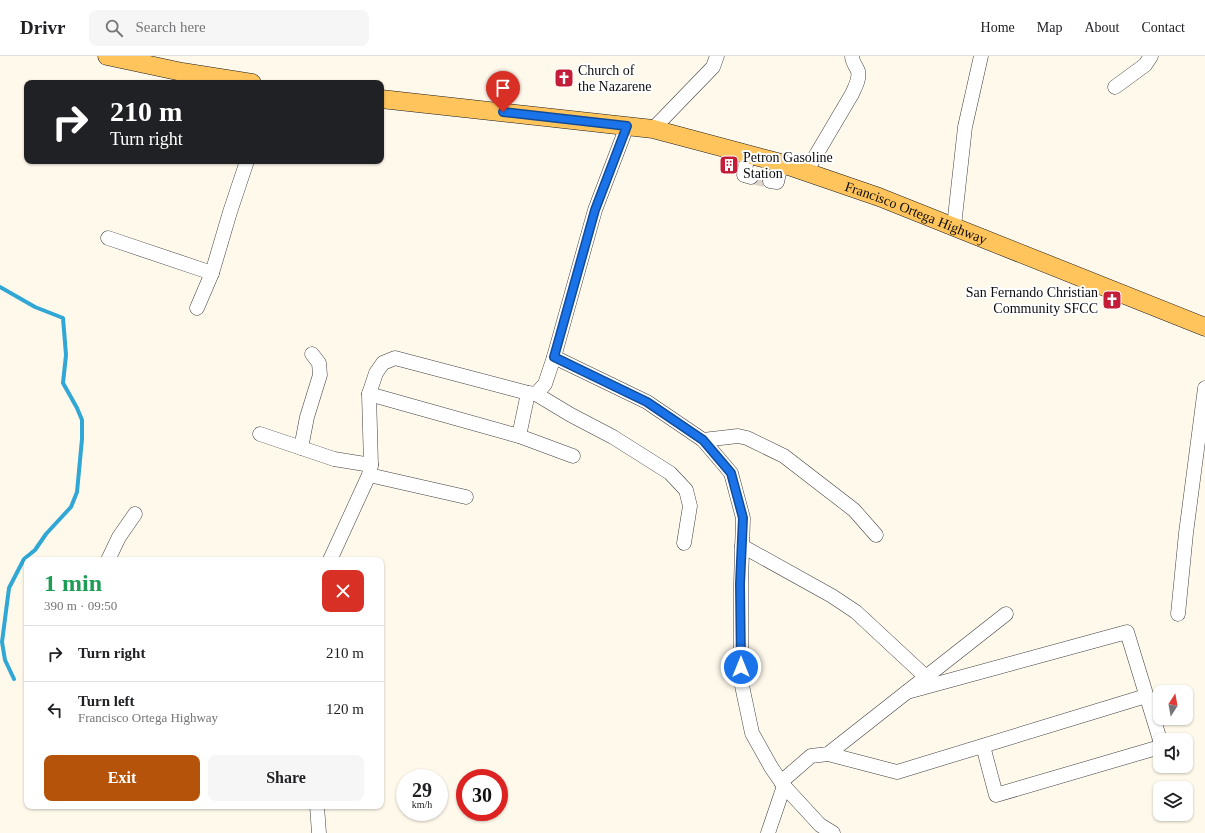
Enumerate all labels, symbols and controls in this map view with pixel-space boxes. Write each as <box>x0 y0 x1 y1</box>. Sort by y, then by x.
search box <box>89 10 369 46</box>
text: Drivr <box>20 17 65 38</box>
icon: search <box>103 17 125 39</box>
text: Search here <box>135 19 206 35</box>
text: Home <box>981 20 1015 35</box>
text: Map <box>1037 20 1062 35</box>
text: About <box>1084 20 1119 35</box>
text: Contact <box>1141 20 1185 35</box>
place label: Church of the Nazarene <box>578 63 651 94</box>
church icon: Church of the Nazarene <box>553 67 575 89</box>
pin <box>486 71 520 112</box>
icon: arrive <box>492 77 514 99</box>
icon: right <box>44 96 96 148</box>
text: 210 m <box>110 96 182 127</box>
text: Turn right <box>110 129 183 149</box>
place label: Petron Gasoline Station <box>743 150 833 181</box>
building icon: Petron Gasoline Station <box>718 154 740 176</box>
street label: Francisco Ortega Highway <box>843 179 989 247</box>
place label: San Fernando Christian Community SFCC <box>966 285 1098 316</box>
church icon: San Fernando Christian Community SFCC <box>1101 289 1123 311</box>
text: 1 min <box>44 570 102 596</box>
button: close <box>322 570 364 612</box>
text: 390 m · 09:50 <box>44 598 117 613</box>
icon: right <box>44 643 66 665</box>
text: Turn right <box>78 645 145 661</box>
text: 210 m <box>326 645 364 661</box>
position arrow <box>720 646 762 688</box>
north arrow <box>1153 685 1193 725</box>
map controls <box>1153 685 1193 821</box>
text: Turn left <box>78 693 135 709</box>
icon: left <box>44 699 66 721</box>
text: 120 m <box>326 701 364 717</box>
text: Francisco Ortega Highway <box>78 710 218 725</box>
button: sound <box>1153 733 1193 773</box>
button: Exit <box>44 755 200 801</box>
button: Share <box>208 755 364 801</box>
speed limit sign: 30 <box>456 769 508 821</box>
text: 29 <box>412 779 432 801</box>
button: layers <box>1153 781 1193 821</box>
text: km/h <box>412 799 432 810</box>

